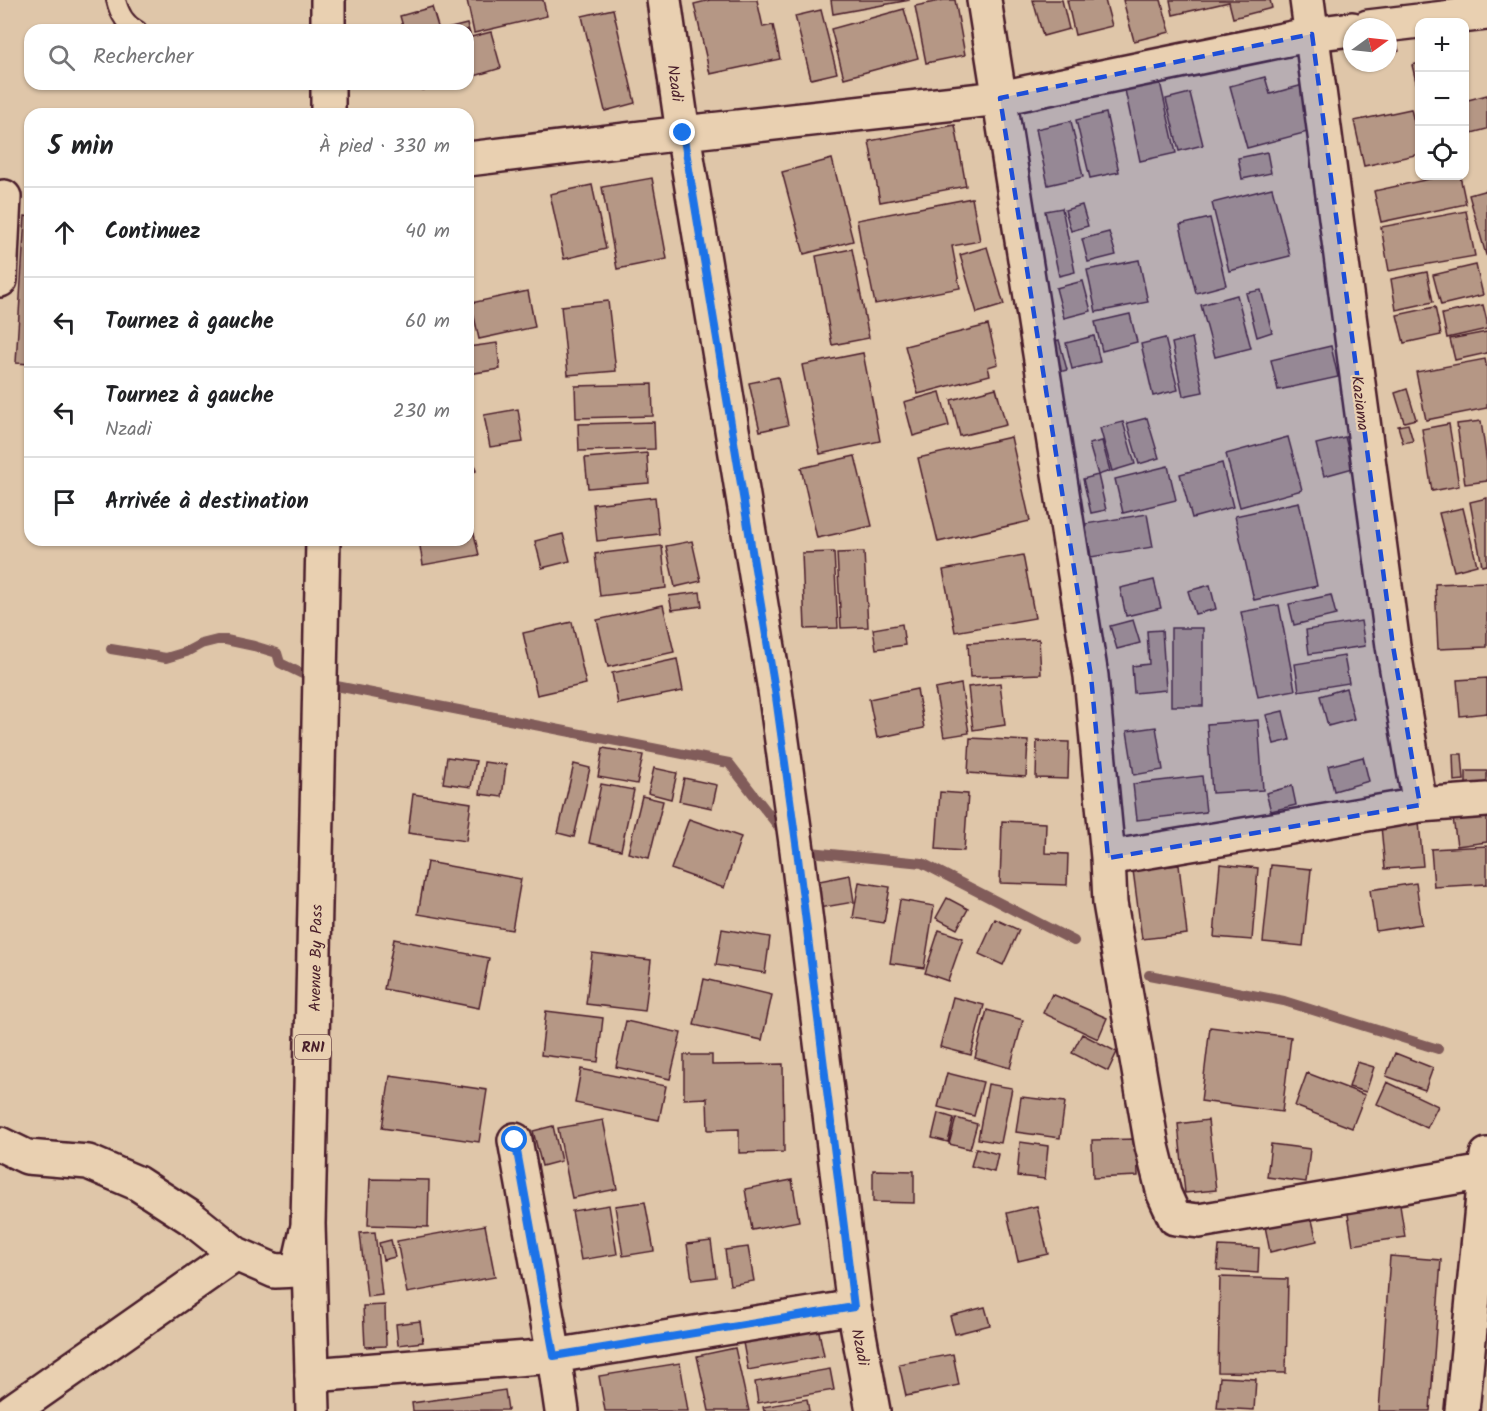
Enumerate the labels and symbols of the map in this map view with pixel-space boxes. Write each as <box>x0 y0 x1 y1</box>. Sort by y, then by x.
north arrow <box>1343 18 1397 72</box>
street label: Nzadi <box>660 63 690 105</box>
route end <box>669 119 695 145</box>
street label: Kaziama <box>1344 374 1375 432</box>
street label: Avenue By Pass <box>303 904 330 1012</box>
road number: RN1 <box>295 1035 331 1059</box>
route start <box>501 1126 527 1152</box>
street label: Nzadi <box>844 1327 876 1369</box>

